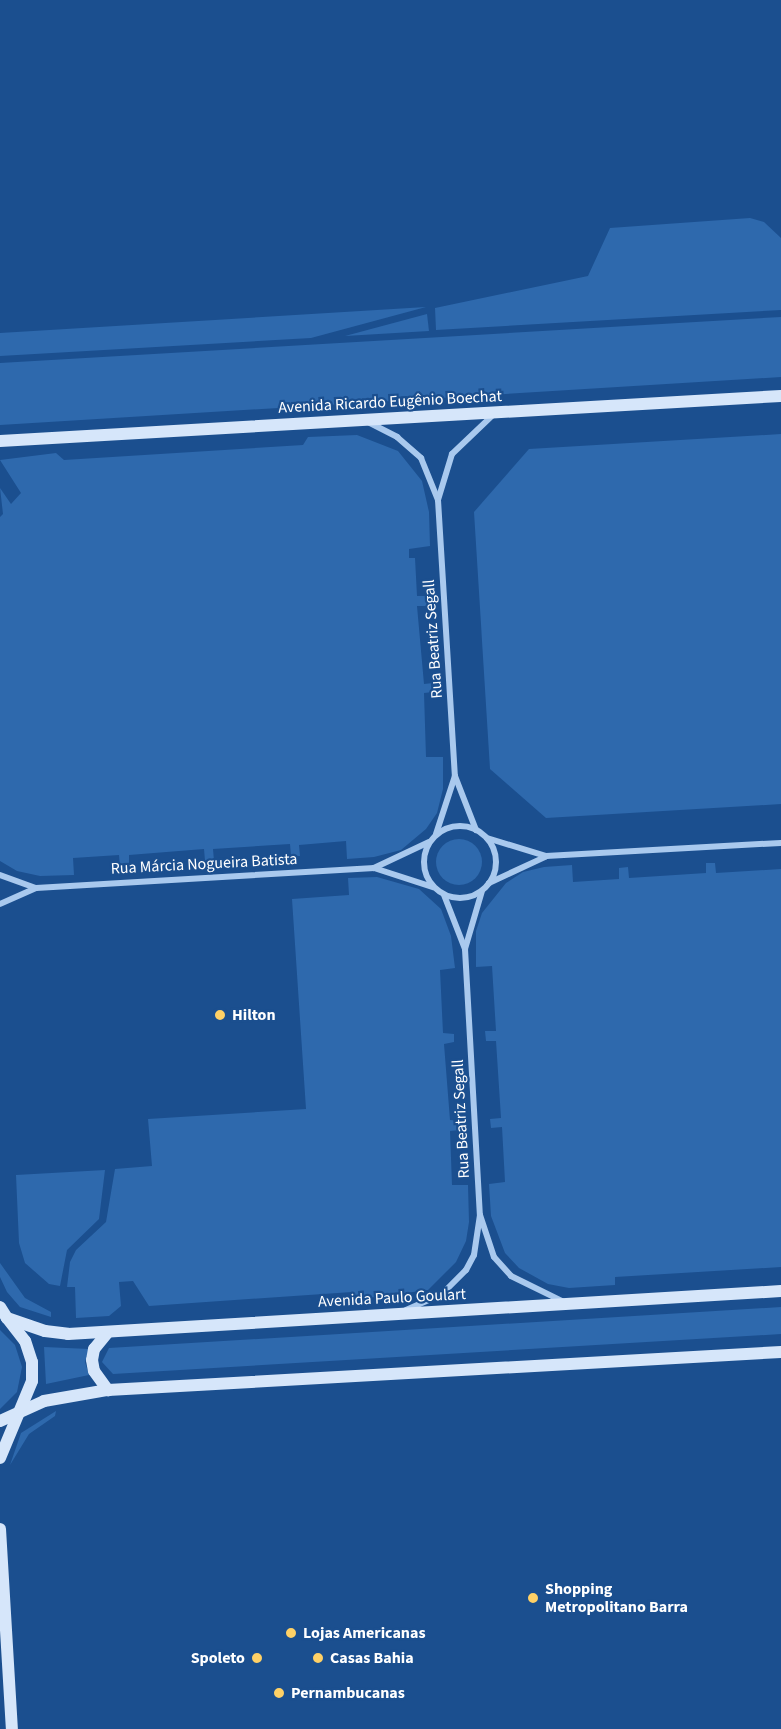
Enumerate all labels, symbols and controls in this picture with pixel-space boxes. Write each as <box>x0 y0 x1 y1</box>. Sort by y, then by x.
street label: Avenida Ricardo Eugênio Boechat <box>278 387 502 417</box>
street label: Rua Beatriz Segall <box>419 579 447 699</box>
street label: Rua Márcia Nogueira Batista <box>110 850 298 878</box>
place label: Hilton <box>232 1005 276 1025</box>
marker: Hilton <box>213 1008 227 1022</box>
street label: Rua Beatriz Segall <box>448 1059 474 1179</box>
street label: Avenida Paulo Goulart <box>318 1285 466 1311</box>
place label: Shopping Metropolitano Barra <box>545 1579 688 1617</box>
marker: Shopping Metropolitano Barra <box>526 1591 540 1605</box>
place label: Lojas Americanas <box>303 1623 425 1643</box>
marker: Lojas Americanas <box>284 1626 298 1640</box>
place label: Spoleto <box>191 1648 245 1668</box>
place label: Casas Bahia <box>330 1648 414 1668</box>
marker: Spoleto <box>250 1651 264 1665</box>
marker: Casas Bahia <box>311 1651 325 1665</box>
place label: Pernambucanas <box>291 1683 405 1703</box>
marker: Pernambucanas <box>272 1686 286 1700</box>

